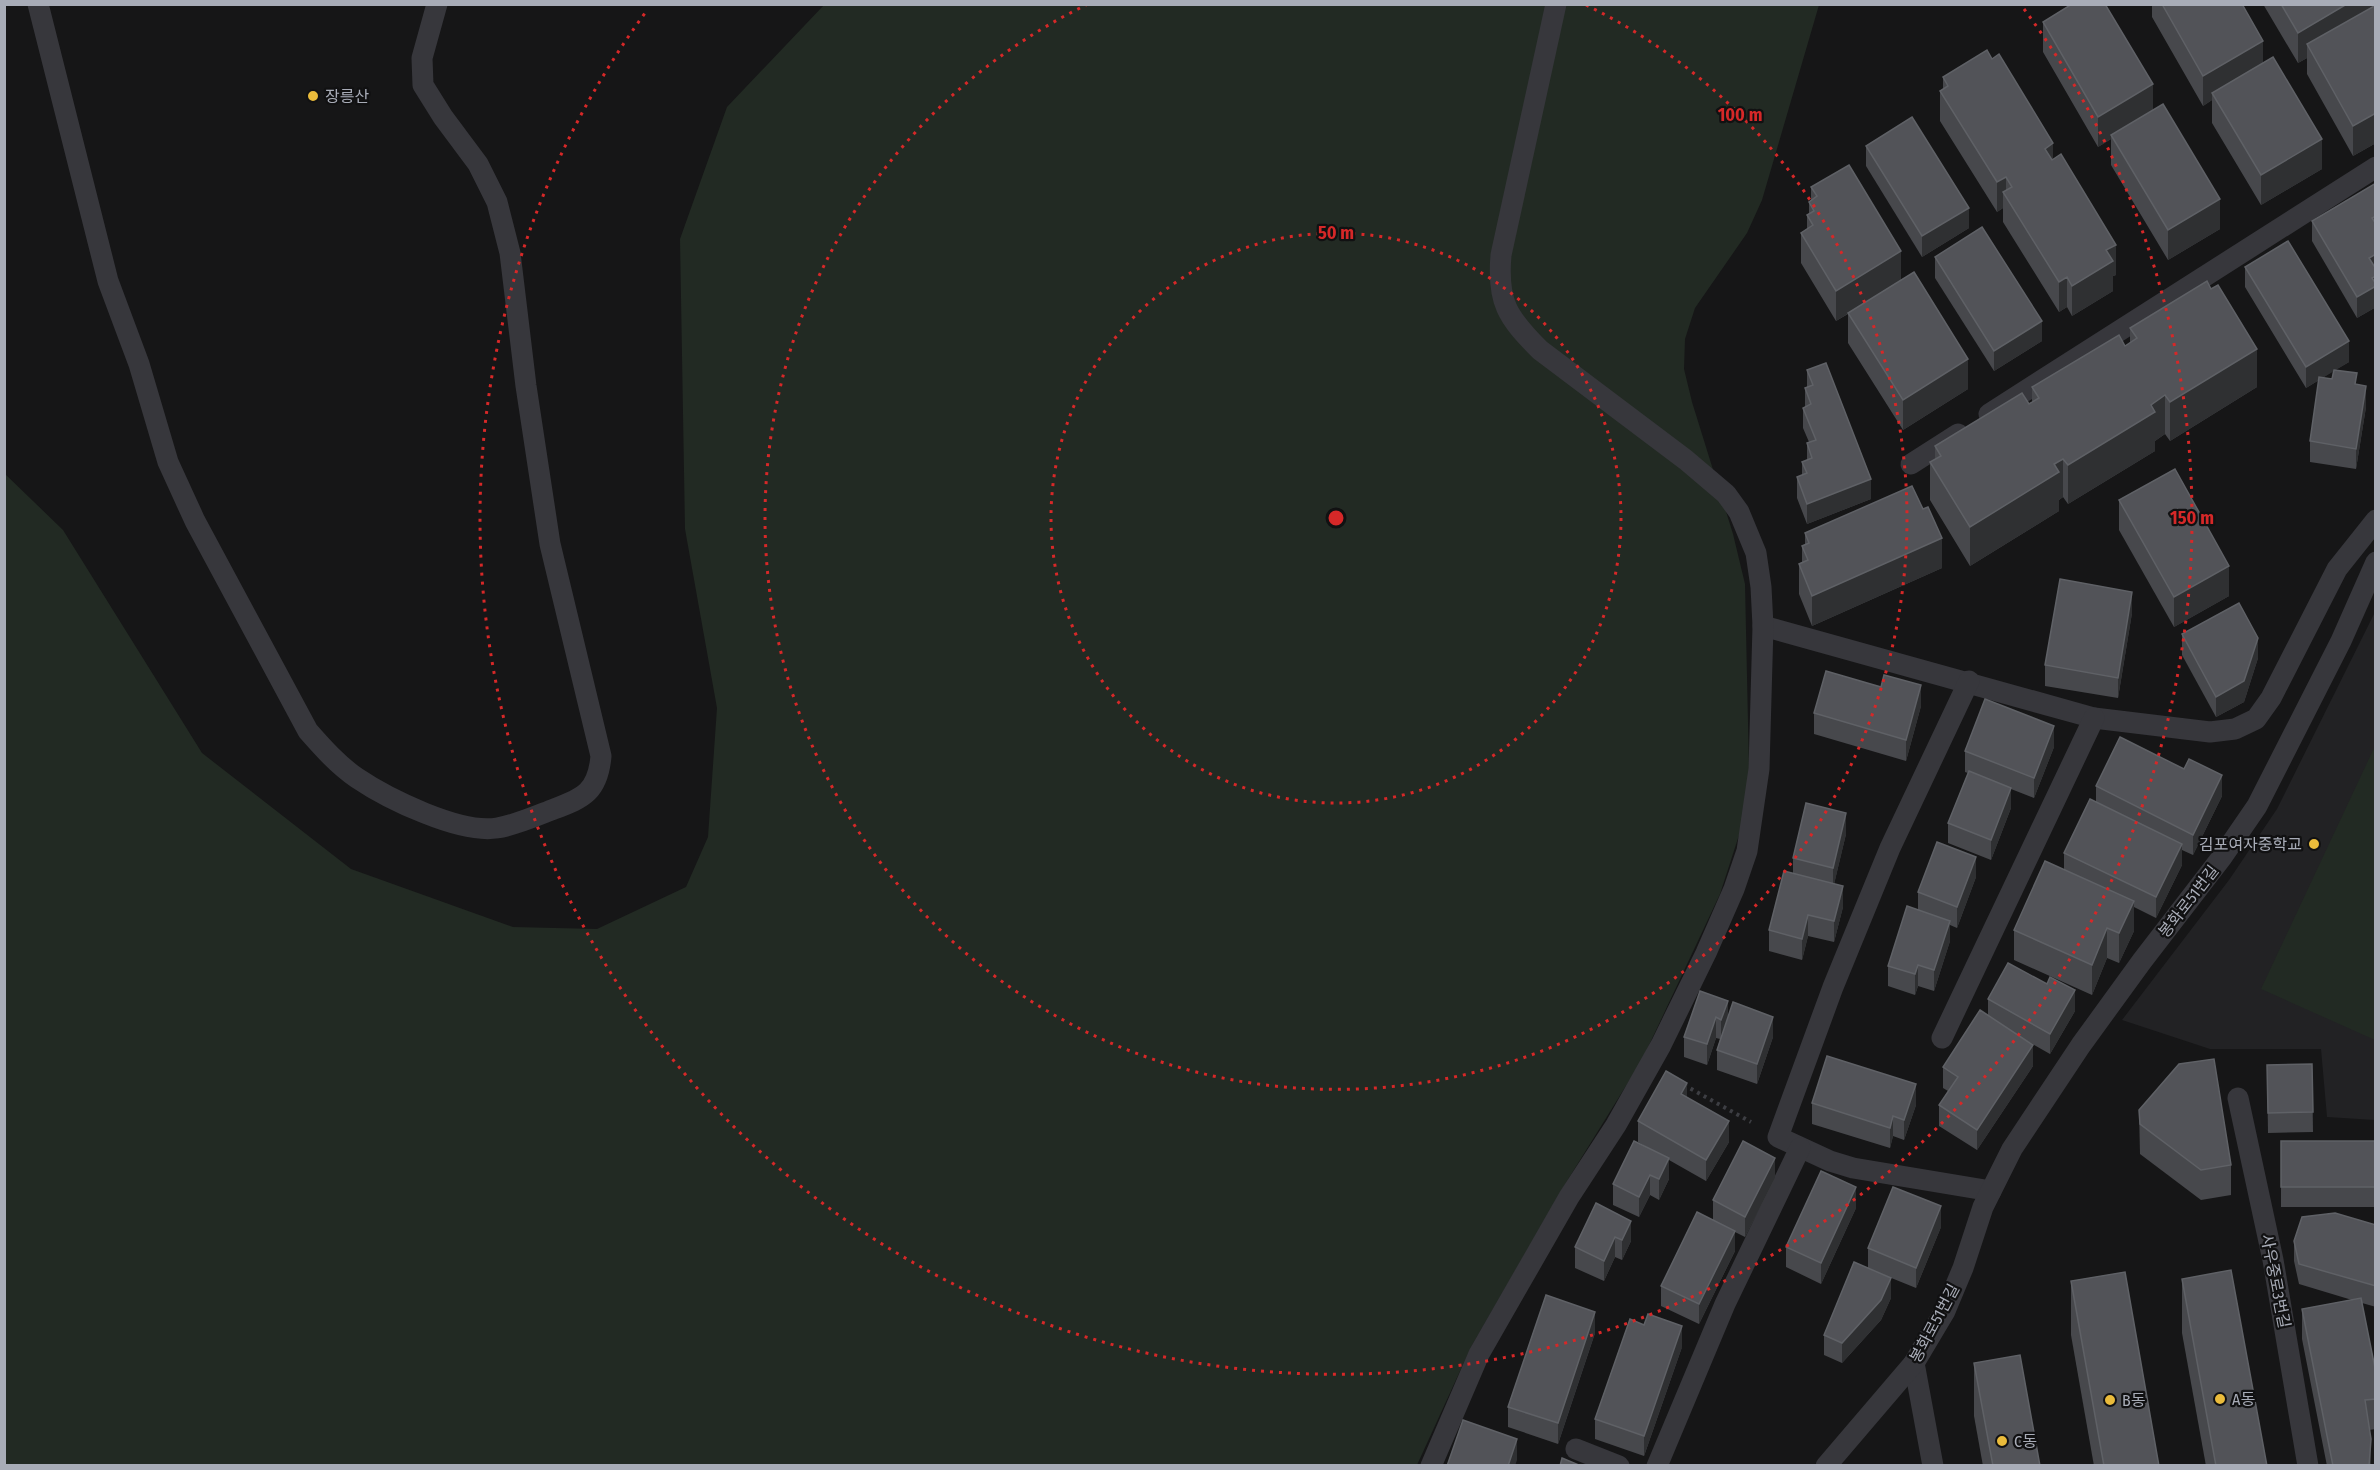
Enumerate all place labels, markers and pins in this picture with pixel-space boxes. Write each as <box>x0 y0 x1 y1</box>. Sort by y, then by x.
place label: 장릉산 <box>325 87 369 106</box>
marker: 장릉산 <box>306 89 320 103</box>
centre of rings <box>1326 508 1346 528</box>
place label: 김포여자중학교 <box>2199 835 2302 854</box>
marker: 김포여자중학교 <box>2307 837 2321 851</box>
place label: A동 <box>2232 1390 2255 1409</box>
place label: B동 <box>2122 1391 2146 1410</box>
marker: A동 <box>2213 1392 2227 1406</box>
marker: B동 <box>2103 1393 2117 1407</box>
place label: C동 <box>2014 1432 2037 1451</box>
marker: C동 <box>1995 1434 2009 1448</box>

